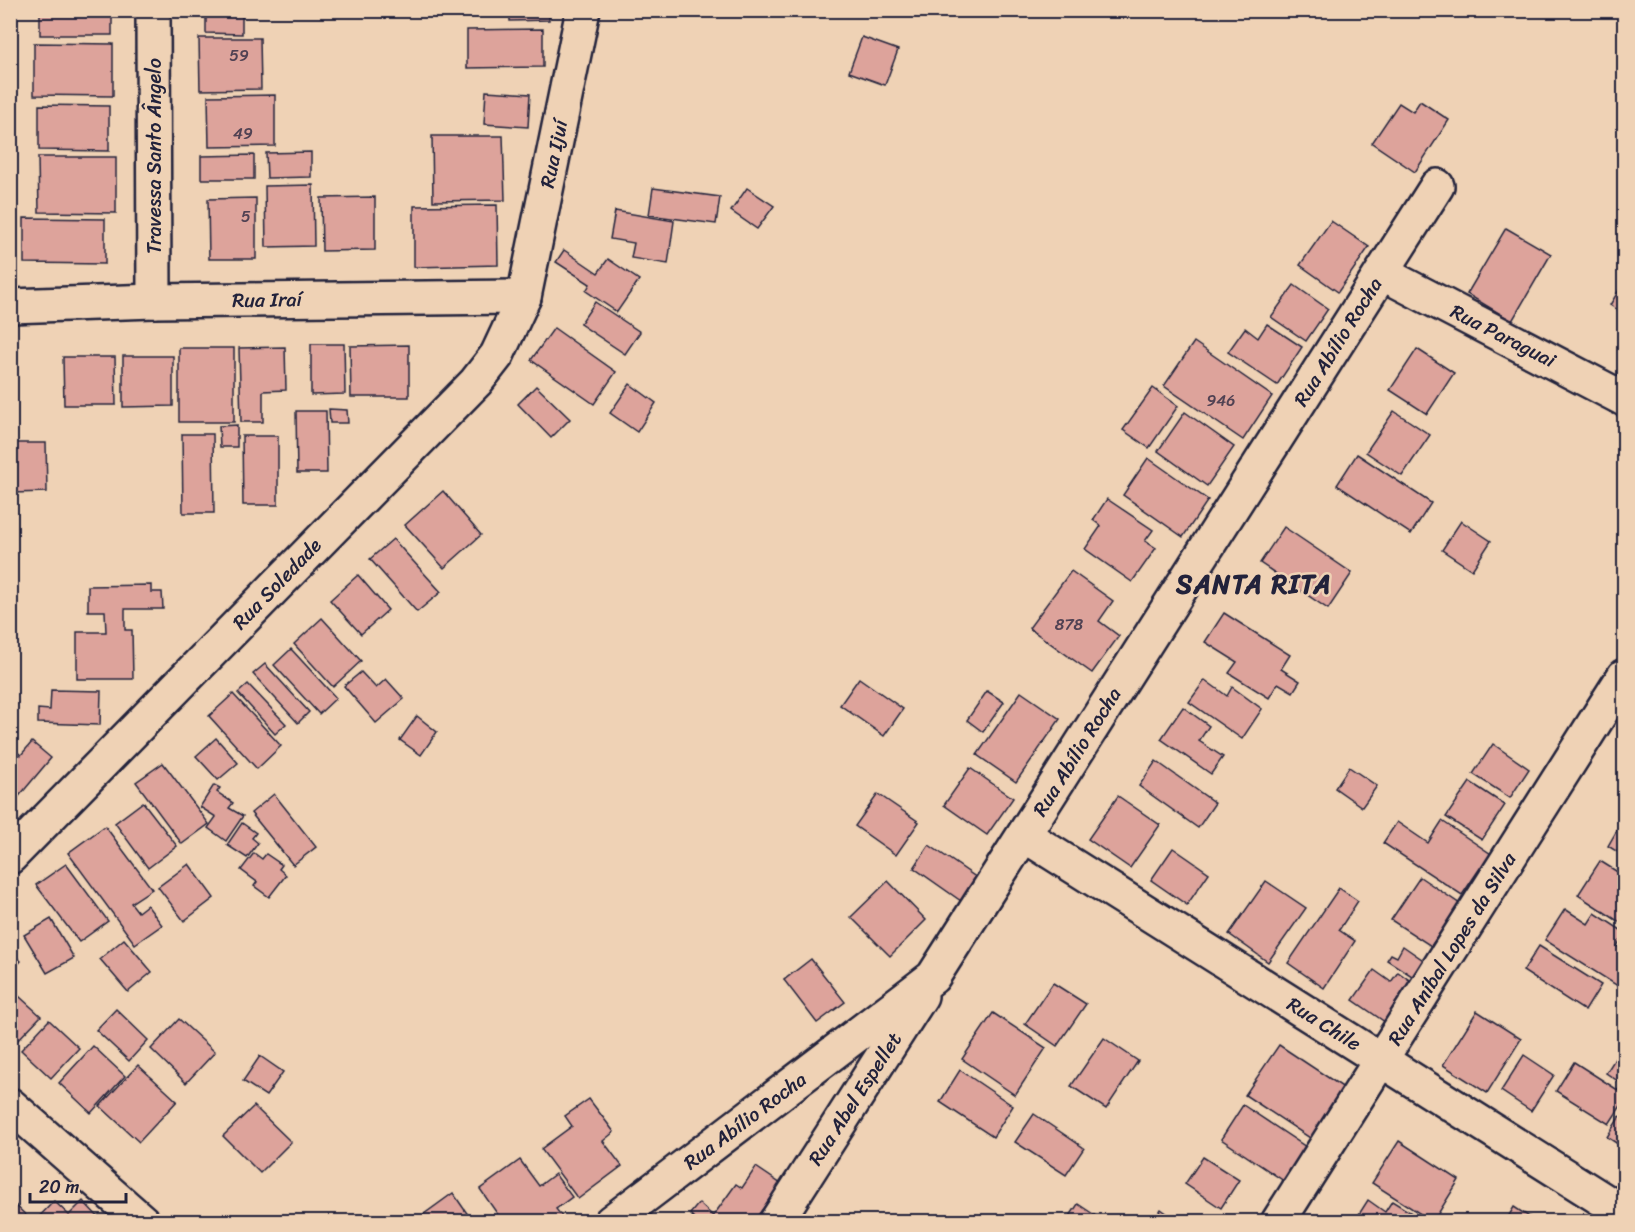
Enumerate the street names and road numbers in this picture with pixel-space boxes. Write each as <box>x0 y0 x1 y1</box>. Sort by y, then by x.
street label: Travessa Santo Ângelo <box>137 58 172 254</box>
street label: Rua Ijuí <box>530 114 579 191</box>
street label: Rua Abílio Rocha <box>1284 270 1392 414</box>
street label: Rua Iraí <box>232 282 305 318</box>
street label: Rua Paraguai <box>1444 294 1563 378</box>
street label: Rua Soledade <box>224 529 331 638</box>
street label: Rua Abílio Rocha <box>1023 680 1131 824</box>
street label: Rua Aníbal Lopes da Silva <box>1378 844 1526 1053</box>
street label: Rua Chile <box>1280 987 1368 1061</box>
street label: Rua Abel Espellet <box>799 1025 912 1173</box>
street label: Rua Abílio Rocha <box>676 1063 814 1179</box>

